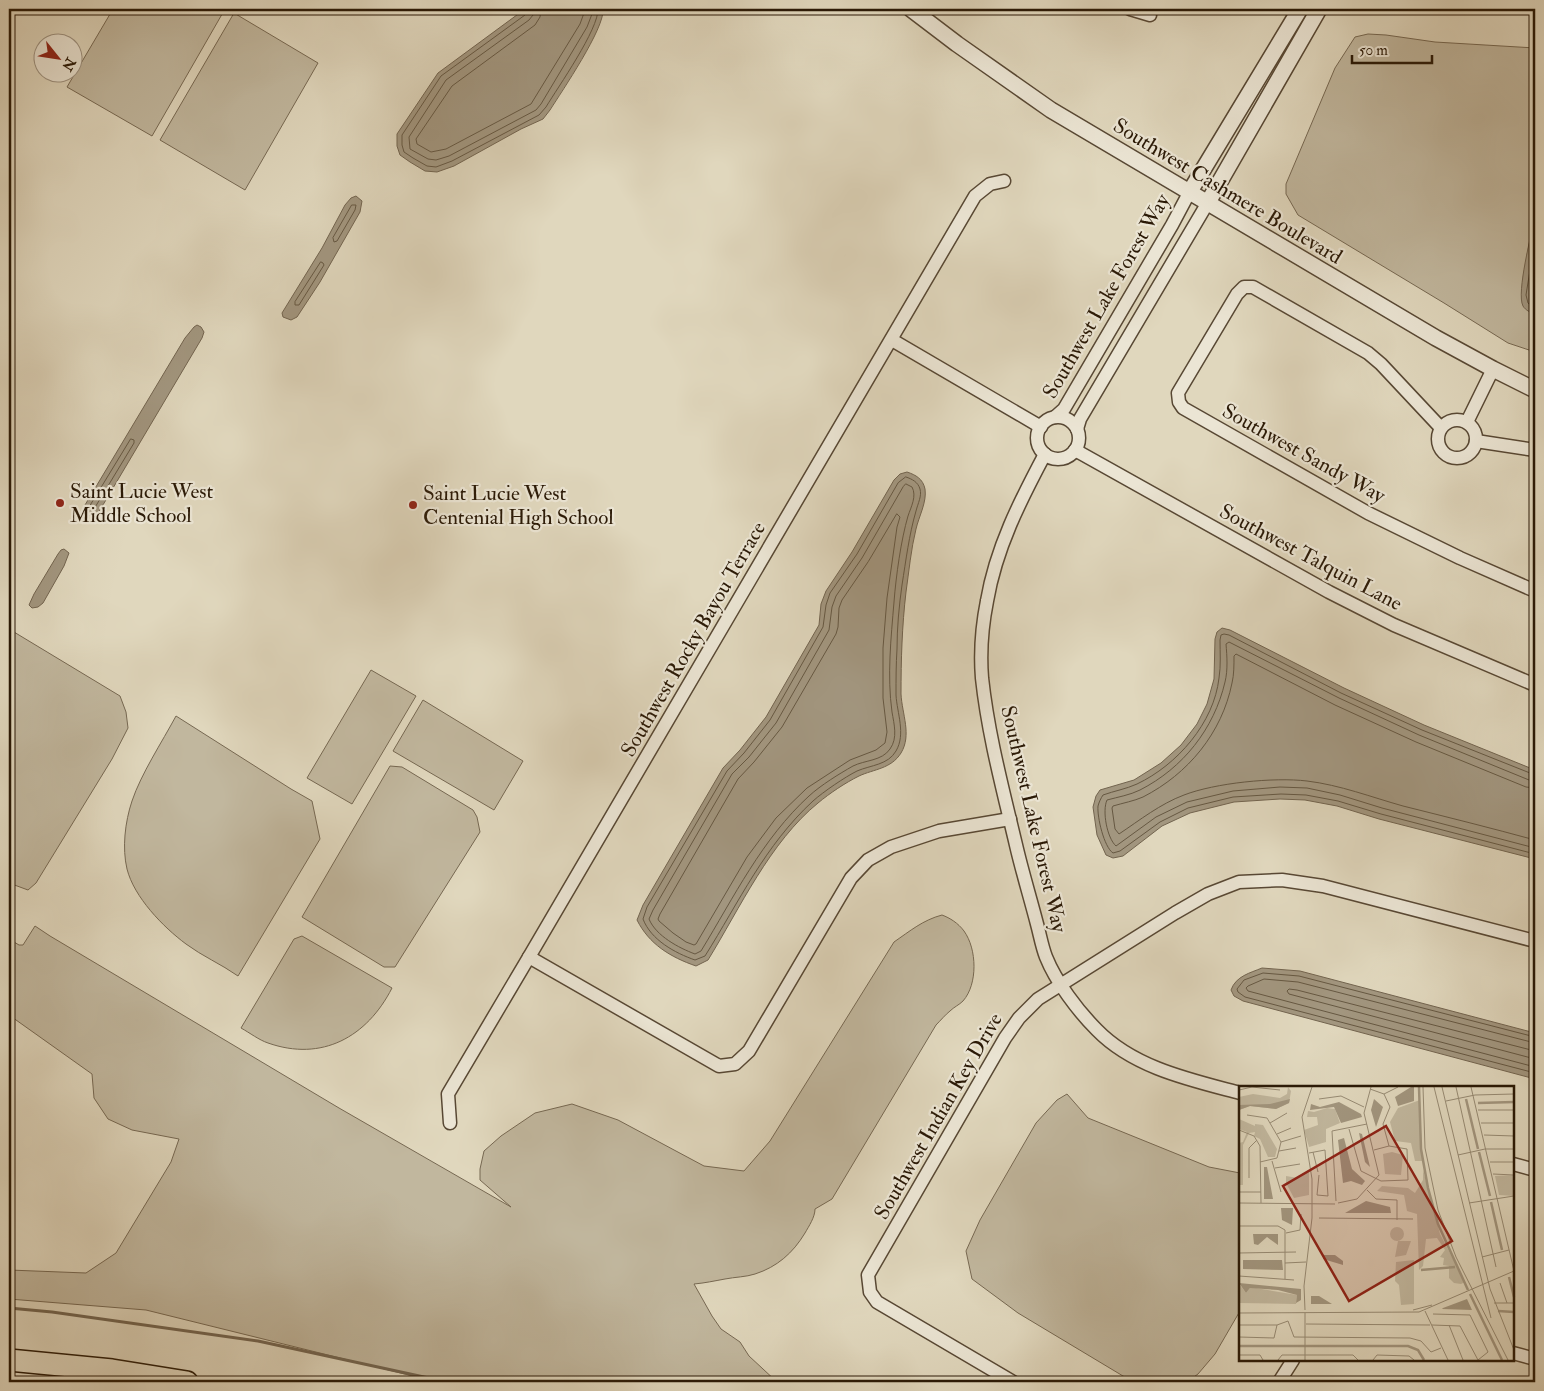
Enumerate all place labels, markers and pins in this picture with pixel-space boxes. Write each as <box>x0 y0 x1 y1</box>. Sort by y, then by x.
place label: Saint Lucie West Middle School <box>70 478 214 529</box>
place label: Saint Lucie West Centenial High School <box>423 480 614 531</box>
marker: Saint Lucie West Middle School <box>54 497 66 509</box>
marker: Saint Lucie West Centenial High School <box>407 499 419 511</box>

